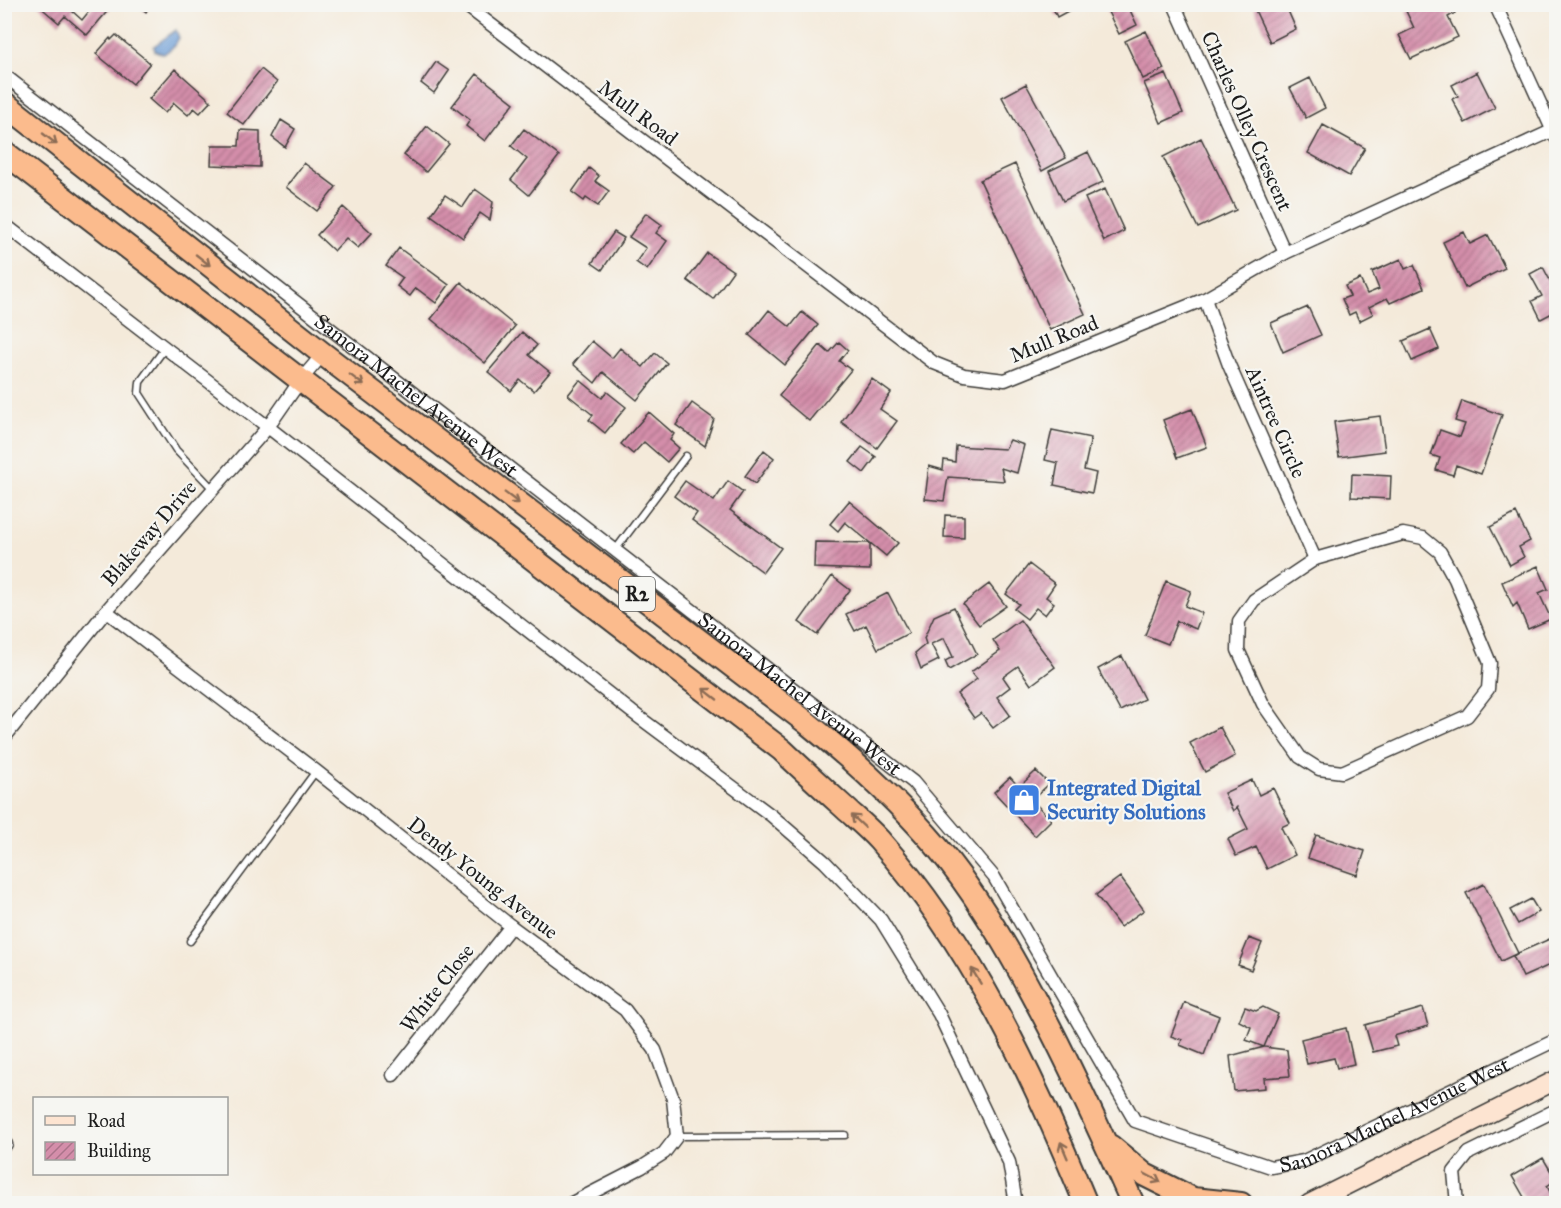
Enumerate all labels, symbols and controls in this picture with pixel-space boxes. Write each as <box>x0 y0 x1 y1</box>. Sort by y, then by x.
street label: Charles Olley Crescent <box>1196 27 1299 216</box>
street label: Mull Road <box>593 75 683 152</box>
one-way arrow <box>42 132 58 145</box>
one-way arrow <box>195 253 211 266</box>
street label: Samora Machel Avenue West <box>309 308 524 483</box>
street label: Mull Road <box>1006 309 1103 369</box>
street label: Aintree Circle <box>1239 361 1312 482</box>
one-way arrow <box>349 373 365 386</box>
street label: Blakeway Drive <box>96 474 202 591</box>
one-way arrow <box>504 492 520 505</box>
road number: R2 <box>619 577 655 611</box>
street label: Samora Machel Avenue West <box>693 607 907 782</box>
one-way arrow <box>703 688 719 701</box>
place label: Integrated Digital Security Solutions <box>1047 775 1206 825</box>
shop icon: Integrated Digital Security Solutions <box>1006 782 1042 818</box>
street label: Dendy Young Avenue <box>403 811 564 945</box>
one-way arrow <box>851 814 866 828</box>
street label: White Close <box>394 938 480 1037</box>
one-way arrow <box>969 968 981 985</box>
street label: Samora Machel Avenue West <box>1277 1051 1514 1178</box>
legend <box>33 1097 228 1175</box>
text: Road <box>87 1110 125 1132</box>
text: Building <box>87 1140 151 1163</box>
one-way arrow <box>1058 1141 1069 1159</box>
one-way arrow <box>1143 1173 1161 1184</box>

